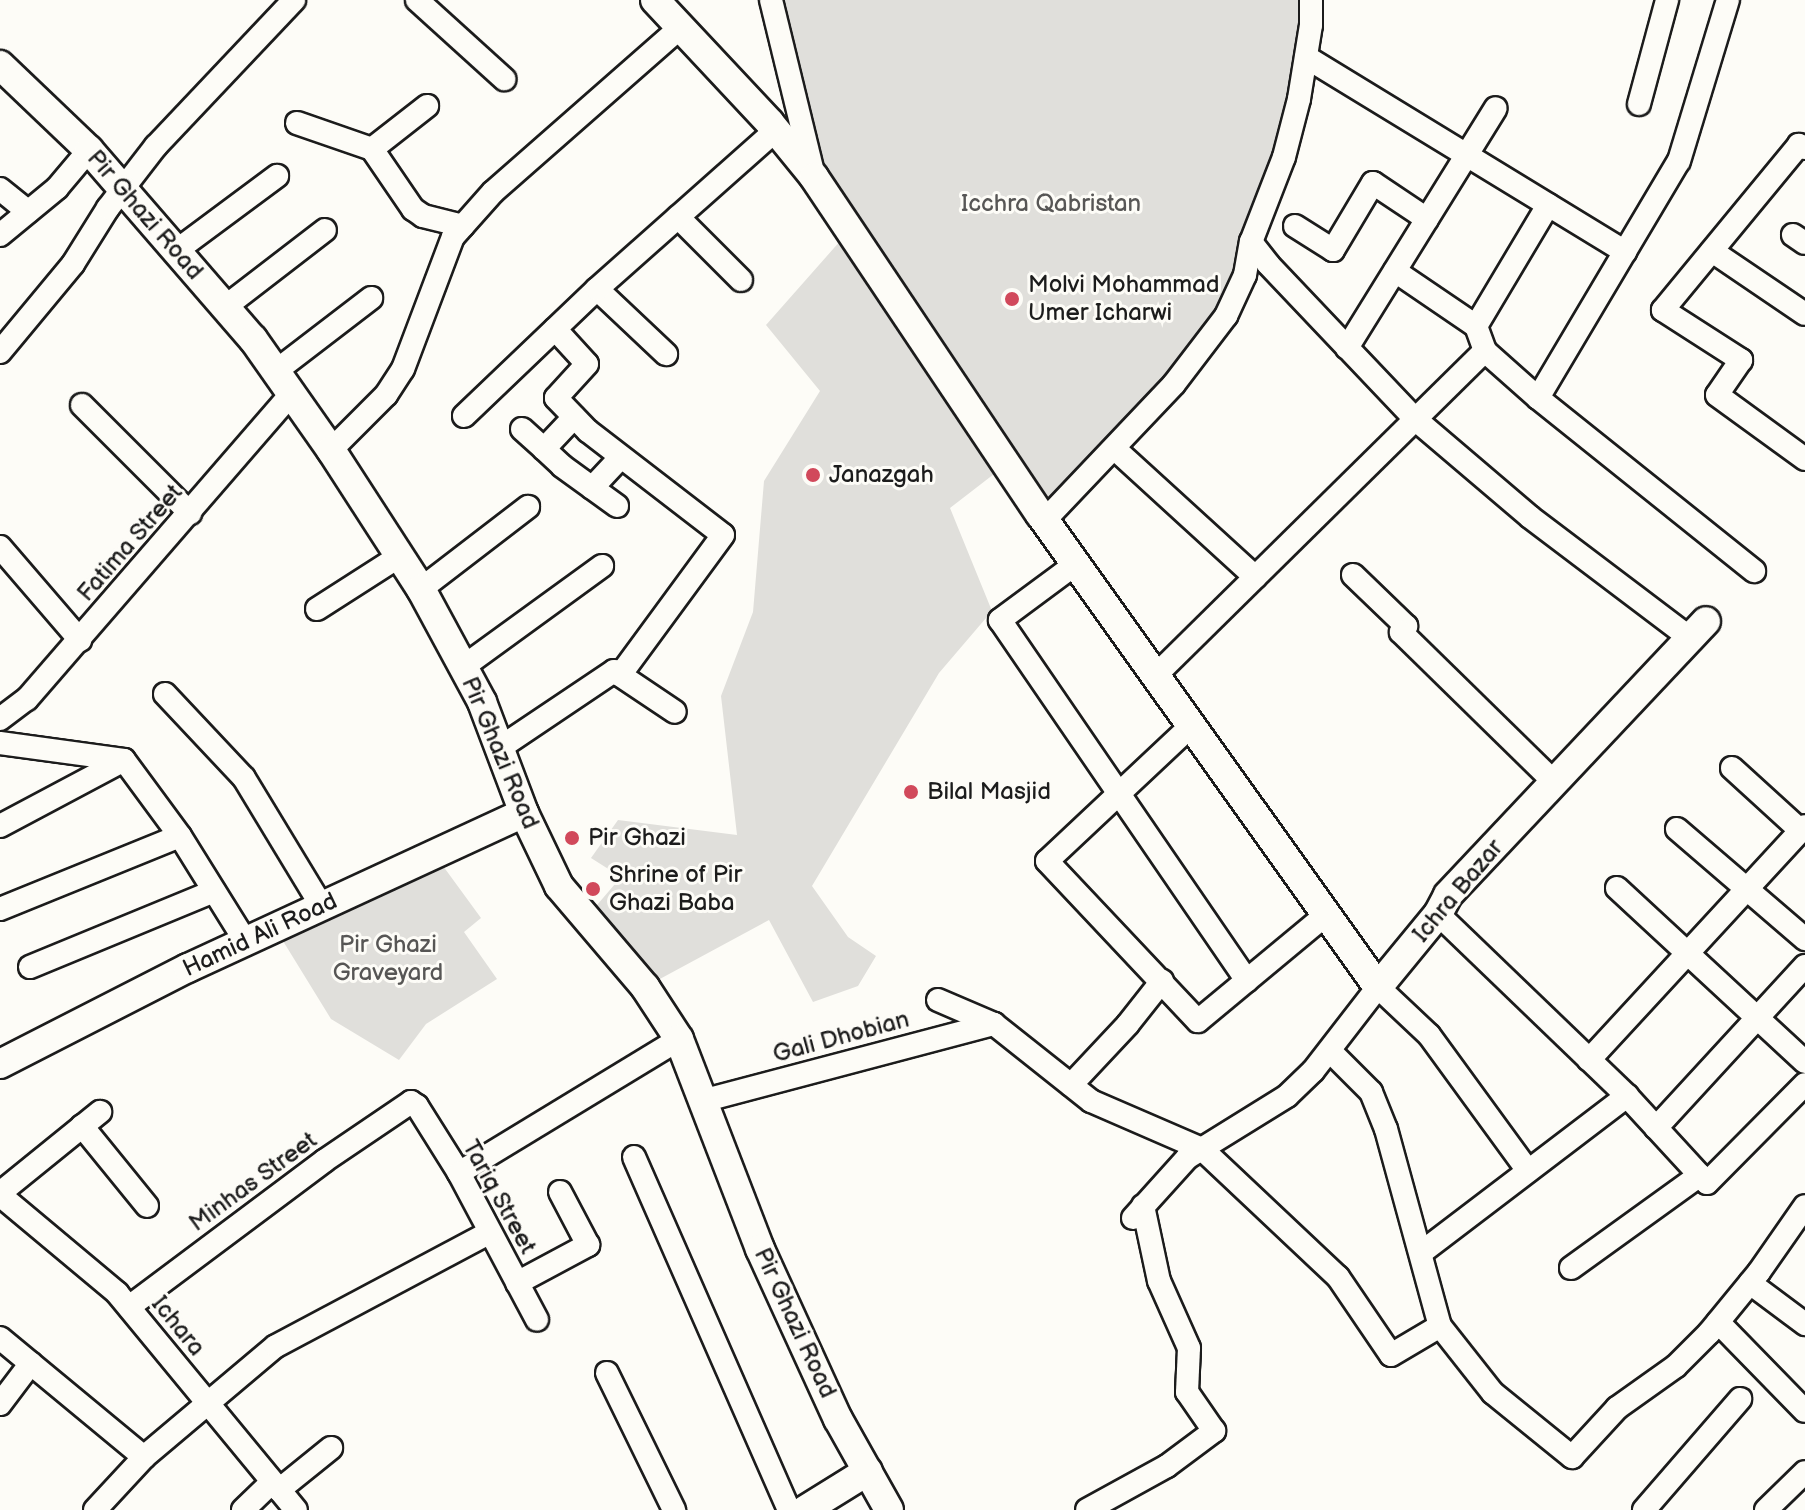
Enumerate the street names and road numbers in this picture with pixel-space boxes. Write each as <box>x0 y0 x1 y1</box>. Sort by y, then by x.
street label: Pir Ghazi Road <box>81 144 209 286</box>
street label: Fatima Street <box>71 478 189 608</box>
street label: Pir Ghazi Road <box>455 673 545 833</box>
street label: Ichra Bazar <box>1407 834 1509 948</box>
street label: Hamid Ali Road <box>178 887 342 983</box>
street label: Gali Dhobian <box>770 1005 912 1069</box>
street label: Minhas Street <box>183 1126 323 1238</box>
street label: Tariq Street <box>456 1135 542 1259</box>
street label: Pir Ghazi Road <box>748 1243 842 1403</box>
street label: Ichara <box>145 1290 211 1362</box>

